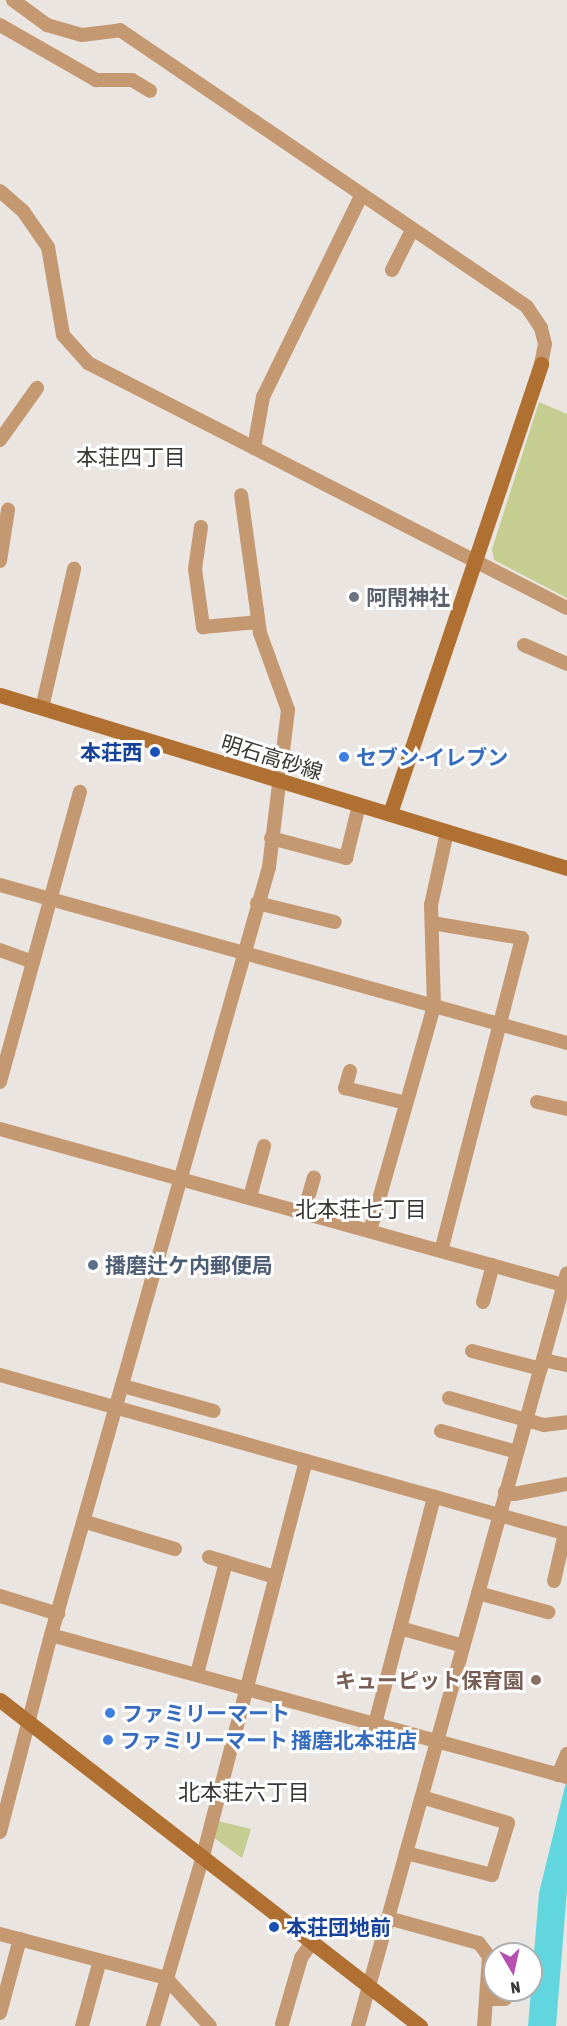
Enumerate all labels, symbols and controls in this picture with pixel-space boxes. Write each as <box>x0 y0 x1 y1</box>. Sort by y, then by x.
district label: 本荘四丁目 <box>76 445 186 471</box>
place label: 阿閇神社 <box>366 584 450 610</box>
marker: 阿閇神社 <box>347 590 361 604</box>
street label: 明石高砂線 <box>218 730 326 784</box>
place label: 本荘西 <box>80 739 143 765</box>
place label: セブン-イレブン <box>356 744 508 770</box>
marker: 本荘西 <box>148 745 162 759</box>
marker: セブン-イレブン <box>337 750 351 764</box>
district label: 北本荘七丁目 <box>295 1197 427 1223</box>
place label: 播磨辻ケ内郵便局 <box>105 1252 273 1278</box>
marker: 播磨辻ケ内郵便局 <box>86 1258 100 1272</box>
place label: キューピット保育園 <box>335 1667 524 1693</box>
marker: キューピット保育園 <box>529 1673 543 1687</box>
place label: ファミリーマート <box>122 1700 290 1726</box>
marker: ファミリーマート <box>103 1706 117 1720</box>
place label: ファミリーマート 播磨北本荘店 <box>120 1727 417 1753</box>
marker: ファミリーマート 播磨北本荘店 <box>101 1733 115 1747</box>
district label: 北本荘六丁目 <box>178 1780 310 1806</box>
place label: 本荘団地前 <box>286 1914 391 1940</box>
marker: 本荘団地前 <box>267 1920 281 1934</box>
north arrow <box>483 1942 543 2002</box>
text: N <box>509 1978 522 1997</box>

